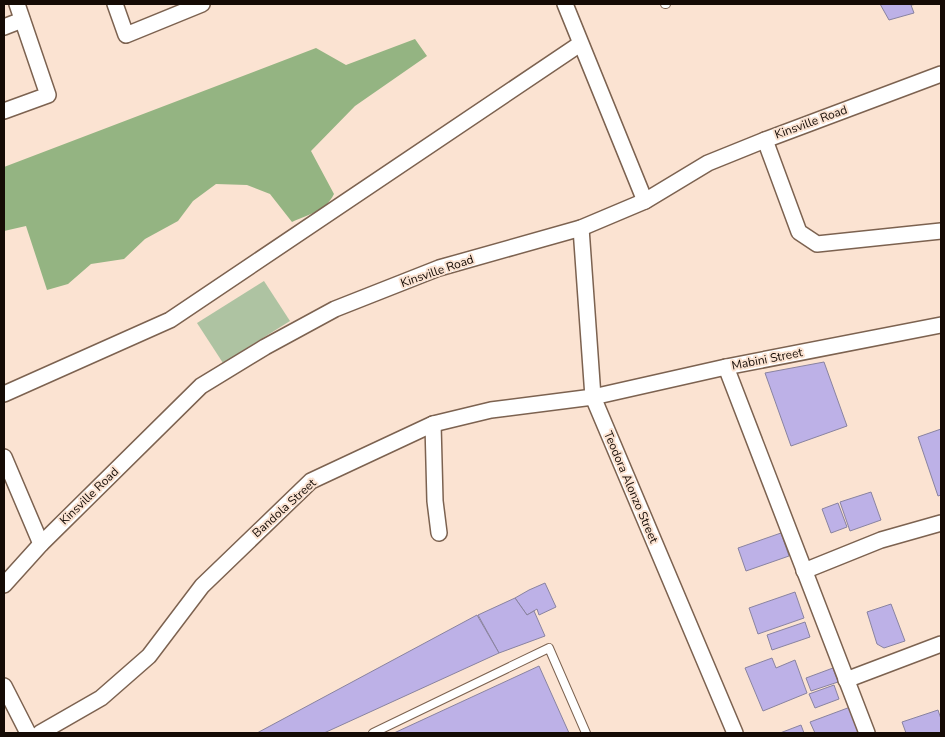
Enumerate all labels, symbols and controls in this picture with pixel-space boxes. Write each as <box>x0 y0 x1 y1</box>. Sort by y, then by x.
street label: Kinsville Road <box>772 101 850 143</box>
street label: Kinsville Road <box>398 251 476 291</box>
street label: Mabini Street <box>730 344 805 374</box>
street label: Teodora Alonzo Street <box>600 428 662 546</box>
street label: Kinsville Road <box>56 464 122 528</box>
street label: Bandola Street <box>249 475 320 541</box>

